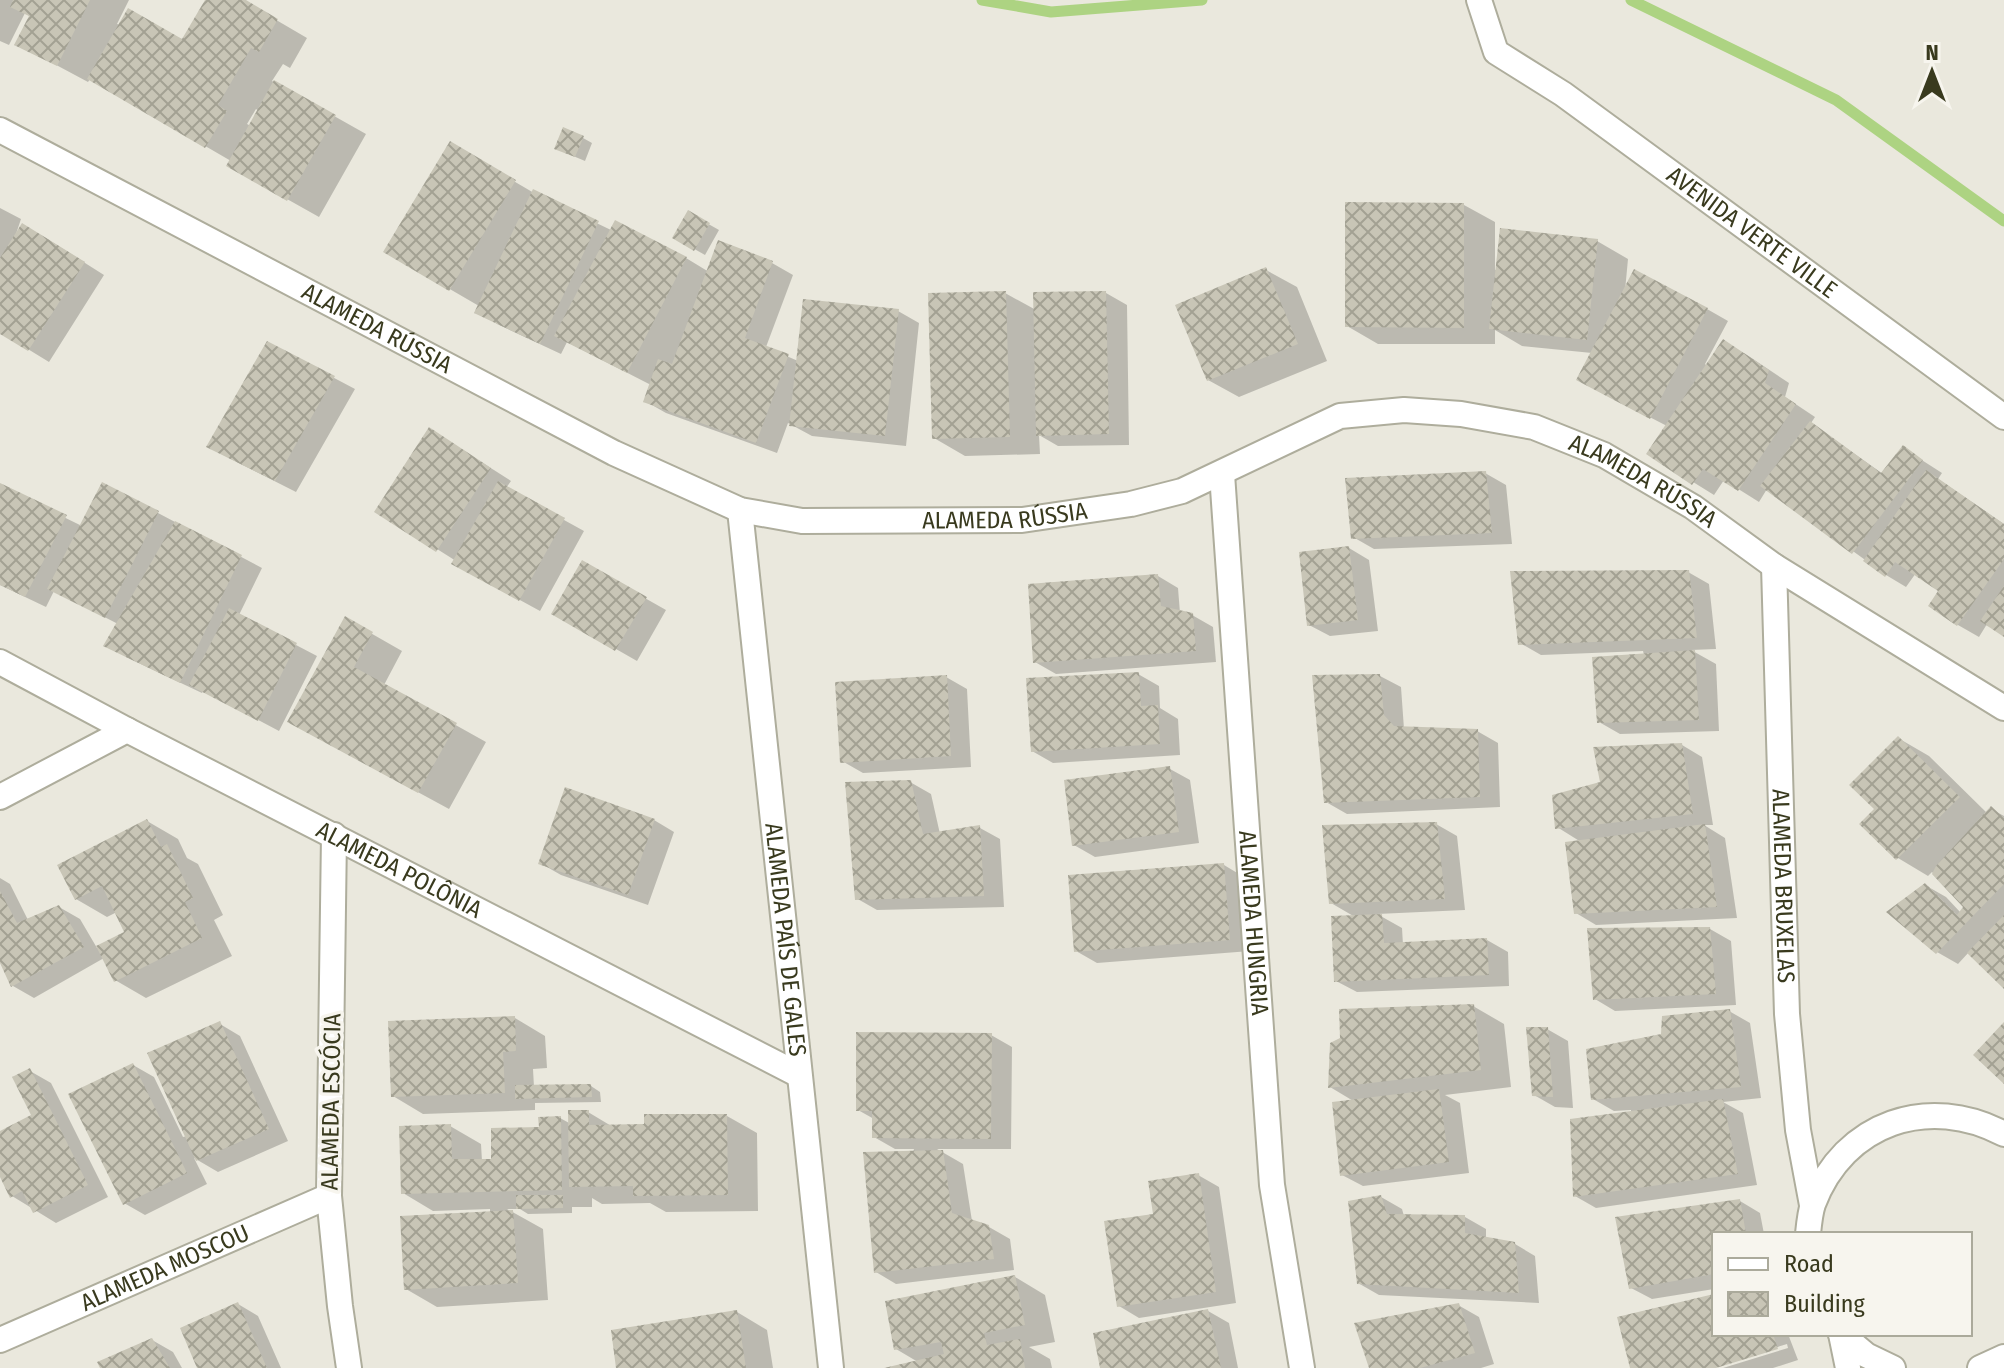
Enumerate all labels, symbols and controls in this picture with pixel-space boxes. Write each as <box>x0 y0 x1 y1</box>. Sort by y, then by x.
north arrow <box>1892 32 1972 112</box>
text: N <box>1925 39 1939 66</box>
street label: AVENIDA VERTE VILLE <box>1661 161 1842 304</box>
street label: ALAMEDA RÚSSIA <box>297 277 457 379</box>
street label: ALAMEDA RÚSSIA <box>1565 428 1723 534</box>
street label: ALAMEDA RÚSSIA <box>922 497 1089 534</box>
street label: ALAMEDA BRUXELAS <box>1766 788 1800 983</box>
street label: ALAMEDA POLÔNIA <box>312 816 487 924</box>
street label: ALAMEDA PAÍS DE GALES <box>759 821 812 1058</box>
street label: ALAMEDA HUNGRIA <box>1233 830 1274 1017</box>
street label: ALAMEDA ESCÓCIA <box>315 1013 347 1191</box>
street label: ALAMEDA MOSCOU <box>76 1219 253 1317</box>
legend <box>1712 1232 1972 1336</box>
text: Road <box>1784 1250 1834 1278</box>
text: Building <box>1784 1290 1866 1318</box>

